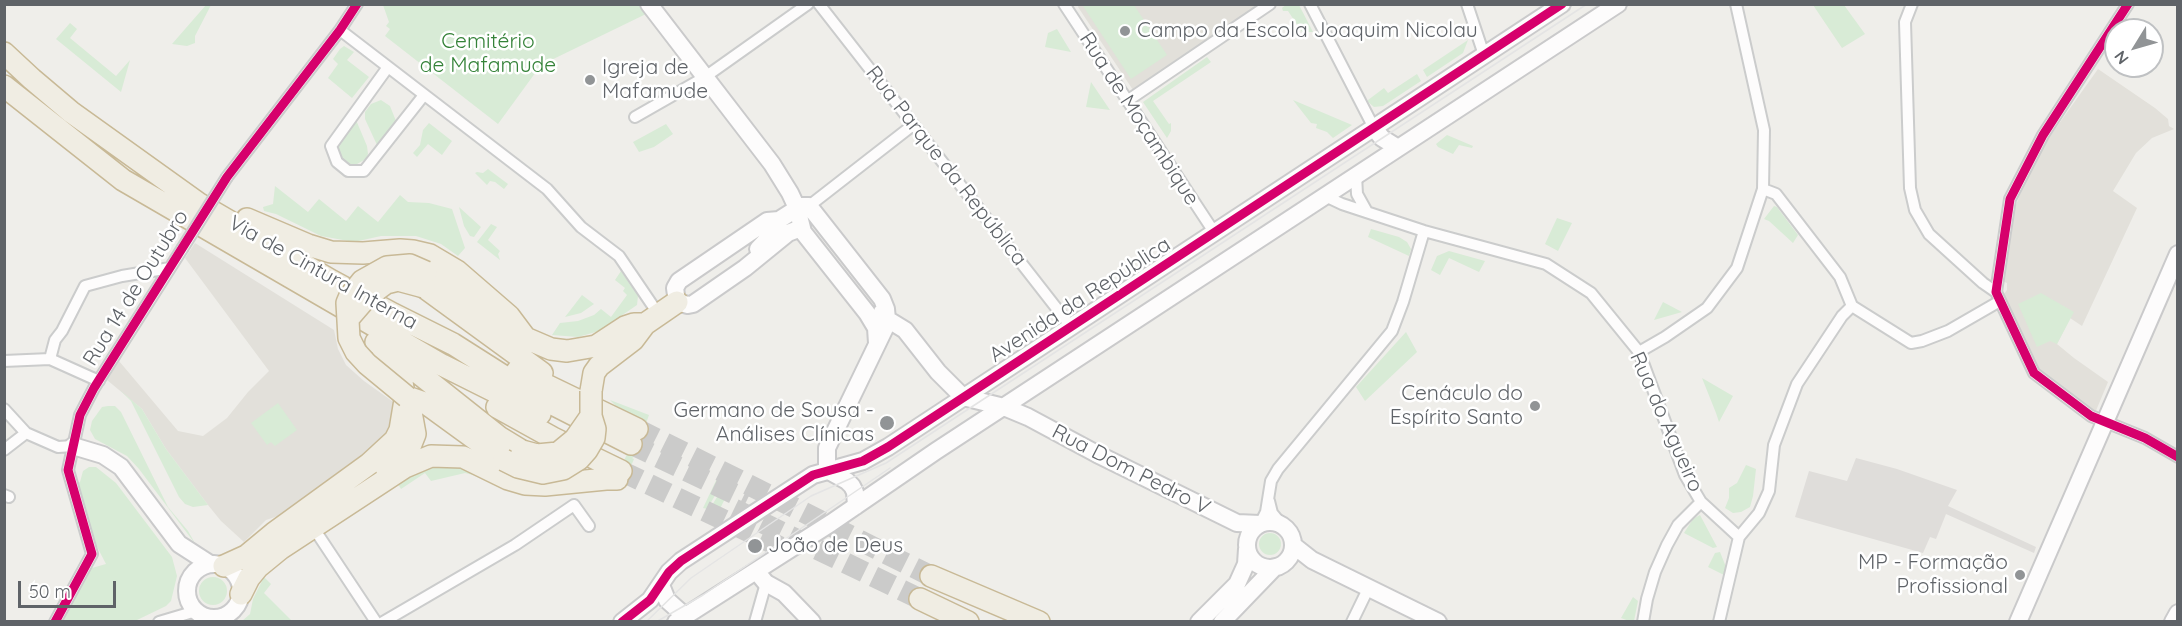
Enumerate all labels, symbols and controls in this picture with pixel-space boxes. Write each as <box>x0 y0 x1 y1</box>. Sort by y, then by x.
place label: Campo da Escola Joaquim Nicolau <box>1137 18 1478 44</box>
north arrow <box>2104 18 2164 78</box>
marker: Campo da Escola Joaquim Nicolau <box>1118 24 1132 38</box>
street label: Rua de Moçambique <box>1074 28 1204 210</box>
park label: Cemitério de Mafamude <box>420 29 556 79</box>
text: N <box>2110 47 2133 68</box>
place label: Igreja de Mafamude <box>602 55 708 105</box>
street label: Rua Parque da República <box>860 61 1032 271</box>
marker: Igreja de Mafamude <box>583 73 597 87</box>
street label: Rua 14 de Outubro <box>78 205 194 371</box>
street label: Via de Cintura Interna <box>224 211 422 335</box>
street label: Avenida da República <box>985 232 1175 368</box>
street label: Rua do Agueiro <box>1624 348 1708 496</box>
place label: Cenáculo do Espírito Santo <box>1390 381 1523 431</box>
place label: Germano de Sousa - Análises Clínicas <box>674 398 874 448</box>
marker: Cenáculo do Espírito Santo <box>1528 399 1542 413</box>
marker: Germano de Sousa - Análises Clínicas <box>878 414 896 432</box>
street label: Rua Dom Pedro V <box>1048 419 1214 521</box>
place label: João de Deus <box>768 533 903 559</box>
marker: João de Deus <box>746 537 764 555</box>
place label: MP - Formação Profissional <box>1858 550 2008 600</box>
marker: MP - Formação Profissional <box>2013 568 2027 582</box>
scale bar <box>21 569 118 607</box>
text: 50 m <box>29 580 71 603</box>

